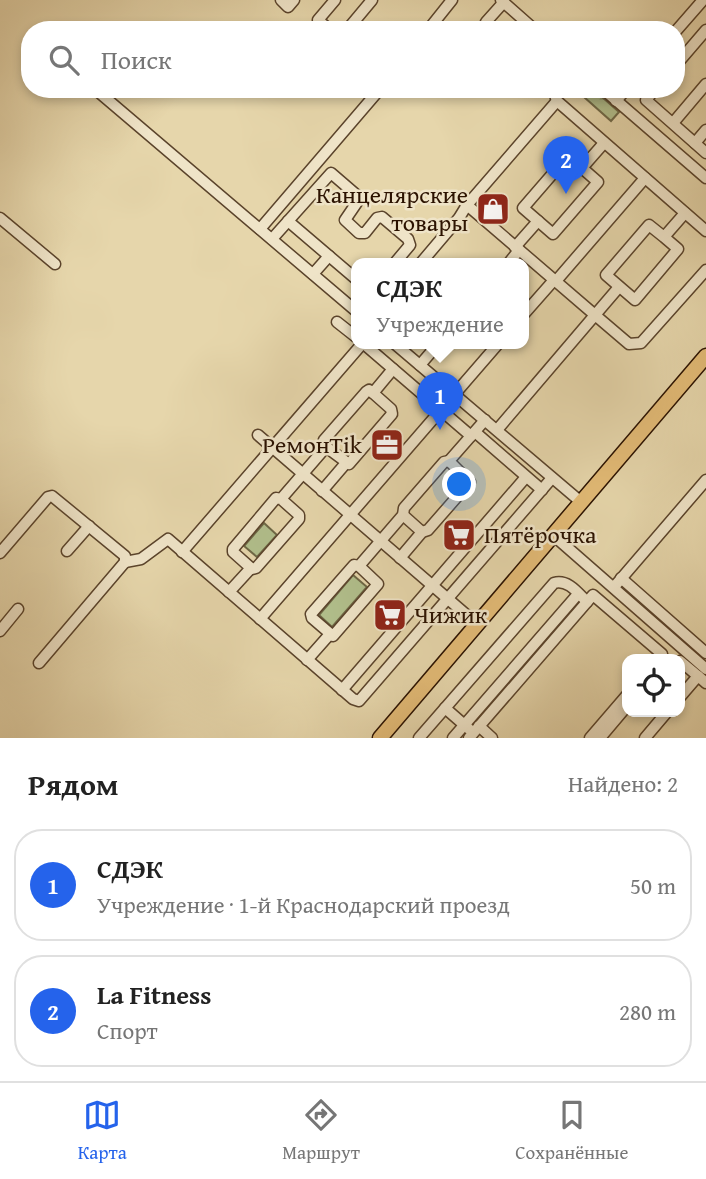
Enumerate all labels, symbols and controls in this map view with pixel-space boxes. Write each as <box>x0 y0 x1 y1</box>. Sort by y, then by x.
search box <box>21 21 685 98</box>
text: Поиск <box>101 40 172 79</box>
icon: search <box>45 41 83 79</box>
pin: 2 <box>543 136 589 194</box>
place label: Канцелярские товары <box>316 177 468 240</box>
shop icon: Канцелярские товары <box>474 190 512 228</box>
popup <box>351 258 529 349</box>
text: СДЭК <box>376 268 442 307</box>
text: Учреждение <box>376 307 504 340</box>
pin: 1 <box>417 372 463 430</box>
office icon: РемонTik <box>368 426 406 464</box>
place label: РемонTik <box>262 427 363 462</box>
your location <box>442 467 476 501</box>
supermarket icon: Пятёрочка <box>440 516 478 554</box>
place label: Пятёрочка <box>484 517 597 552</box>
supermarket icon: Чижик <box>371 596 409 634</box>
place label: Чижик <box>414 597 488 632</box>
map controls <box>622 654 685 717</box>
button: locate <box>622 654 685 717</box>
text: Рядом <box>28 762 119 806</box>
text: Найдено: 2 <box>568 767 678 800</box>
text: СДЭК <box>97 849 163 888</box>
text: 1 <box>47 869 59 902</box>
text: 50 m <box>630 869 676 902</box>
text: Учреждение · 1-й Краснодарский проезд <box>97 888 510 921</box>
text: La Fitness <box>97 975 211 1014</box>
text: 2 <box>47 995 59 1028</box>
text: 280 m <box>619 995 676 1028</box>
text: Спорт <box>97 1014 158 1047</box>
tab: Карта <box>78 1096 127 1166</box>
tab: Маршрут <box>282 1096 360 1166</box>
tab: Сохранённые <box>515 1096 628 1166</box>

